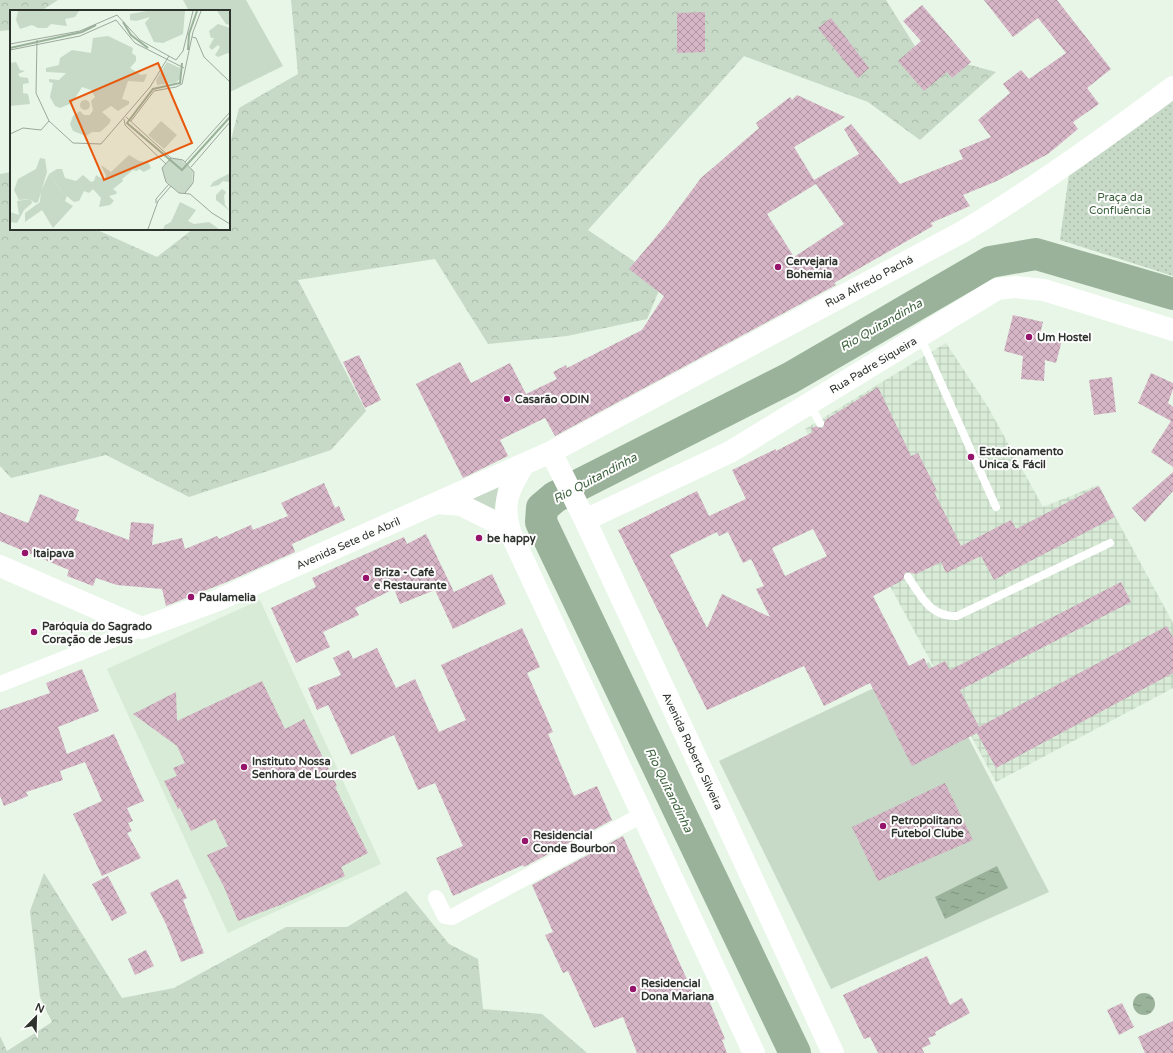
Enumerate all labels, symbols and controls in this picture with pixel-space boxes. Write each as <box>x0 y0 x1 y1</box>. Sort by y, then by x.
inset map <box>10 10 230 230</box>
park label: Praça da Confluência <box>1089 191 1151 217</box>
street label: Rua Alfredo Pachá <box>823 253 915 310</box>
place label: Cervejaria Bohemia <box>786 255 838 281</box>
marker: Cervejaria Bohemia <box>773 262 783 272</box>
water label: Rio Quitandinha <box>837 296 925 354</box>
place label: Um Hostel <box>1037 331 1092 344</box>
marker: Um Hostel <box>1024 332 1034 342</box>
street label: Rua Padre Siqueira <box>827 334 919 397</box>
place label: Casarão ODIN <box>515 393 589 406</box>
marker: Casarão ODIN <box>502 394 512 404</box>
place label: Estacionamento Unica & Fácil <box>979 445 1064 471</box>
water label: Rio Quitandinha <box>551 450 639 506</box>
marker: Estacionamento Unica & Fácil <box>966 452 976 462</box>
street label: Avenida Sete de Abril <box>294 515 402 572</box>
place label: be happy <box>487 532 536 546</box>
marker: be happy <box>474 533 484 543</box>
place label: Itaipava <box>33 547 74 561</box>
marker: Itaipava <box>20 548 30 558</box>
place label: Briza - Café e Restaurante <box>374 566 448 592</box>
marker: Briza - Café e Restaurante <box>361 573 371 583</box>
place label: Paulamelia <box>199 591 256 604</box>
marker: Paulamelia <box>186 592 196 602</box>
place label: Paróquia do Sagrado Coração de Jesus <box>42 620 152 647</box>
marker: Paróquia do Sagrado Coração de Jesus <box>29 627 39 637</box>
street label: Avenida Roberto Silveira <box>660 690 725 812</box>
water label: Rio Quitandinha <box>642 745 696 835</box>
place label: Instituto Nossa Senhora de Lourdes <box>252 755 357 781</box>
marker: Instituto Nossa Senhora de Lourdes <box>239 762 249 772</box>
place label: Petropolitano Futebol Clube <box>891 814 965 840</box>
marker: Petropolitano Futebol Clube <box>878 821 888 831</box>
place label: Residencial Conde Bourbon <box>533 829 616 855</box>
marker: Residencial Conde Bourbon <box>520 836 530 846</box>
place label: Residencial Dona Mariana <box>641 977 714 1003</box>
marker: Residencial Dona Mariana <box>628 984 638 994</box>
north arrow <box>16 997 56 1037</box>
text: N <box>33 1001 46 1016</box>

